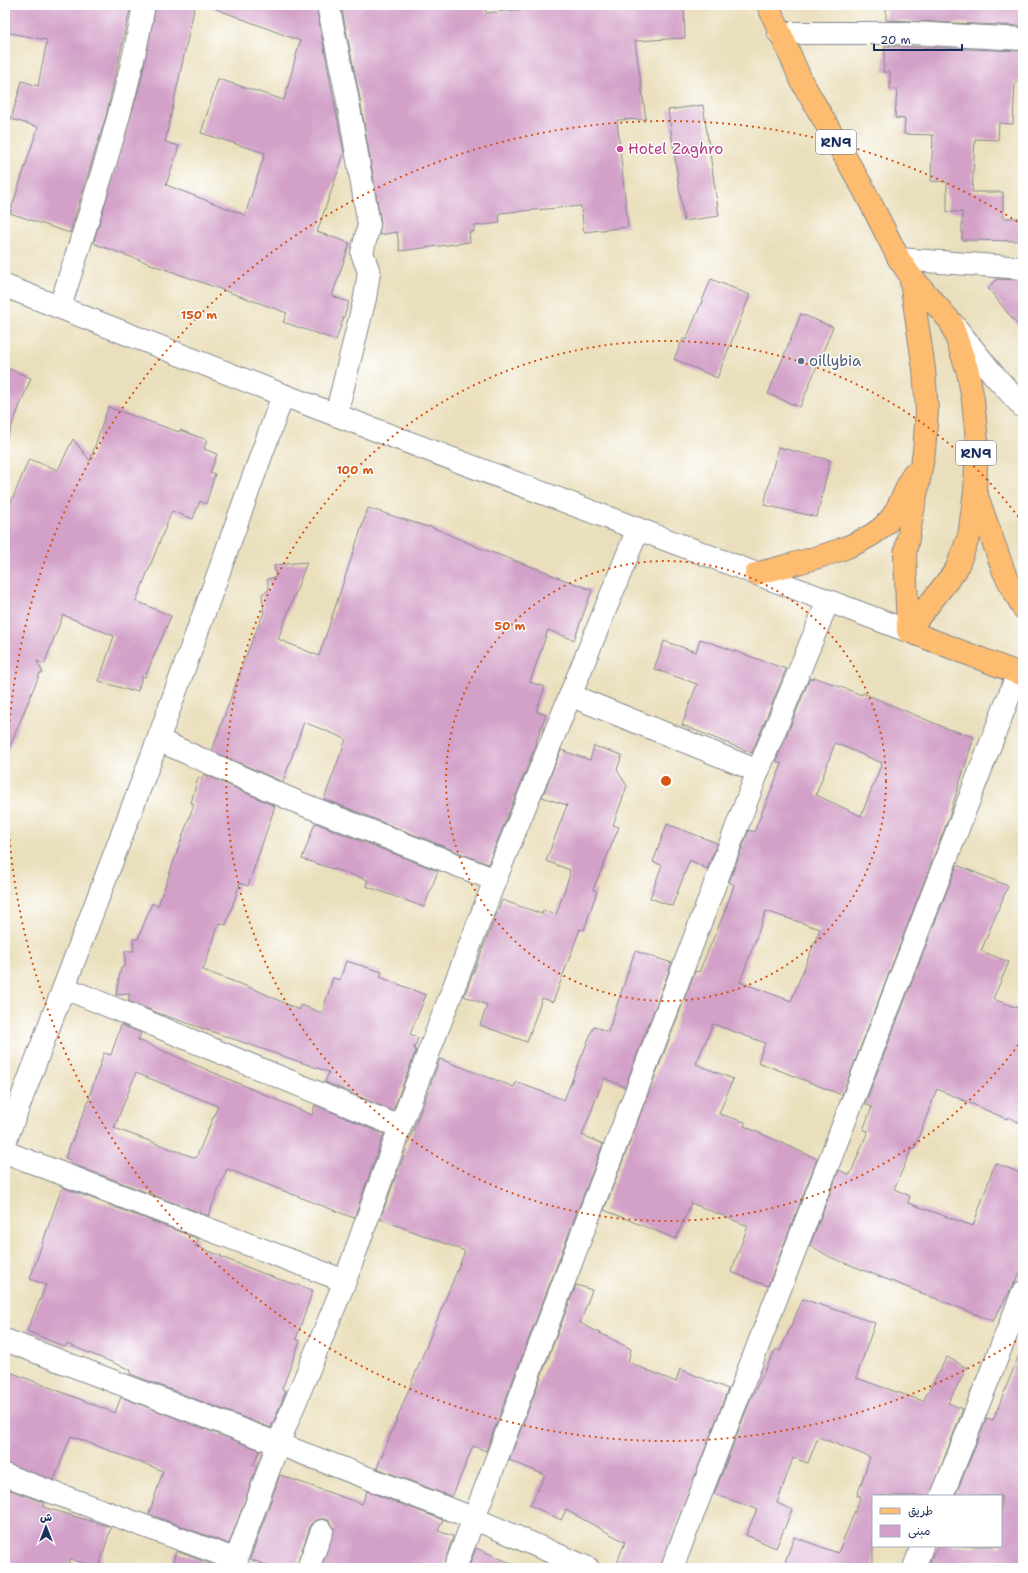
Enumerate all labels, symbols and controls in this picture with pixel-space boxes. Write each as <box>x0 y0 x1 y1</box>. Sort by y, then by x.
scale bar <box>874 26 962 52</box>
text: 20 m <box>880 32 911 48</box>
road number: RN9 <box>816 130 856 154</box>
place label: Hotel Zaghro <box>628 139 723 159</box>
marker: Hotel Zaghro <box>615 144 625 154</box>
text: 150 m <box>181 307 217 323</box>
place label: oillybia <box>809 351 862 371</box>
marker: oillybia <box>796 356 806 366</box>
road number: RN9 <box>956 441 996 465</box>
text: 100 m <box>337 462 374 478</box>
text: 50 m <box>495 618 526 634</box>
centre of rings <box>659 774 673 788</box>
legend <box>872 1495 1002 1547</box>
text: طريق <box>908 1503 933 1519</box>
north arrow <box>26 1507 66 1547</box>
text: ش <box>40 1510 52 1525</box>
text: مبنى <box>908 1523 931 1539</box>

